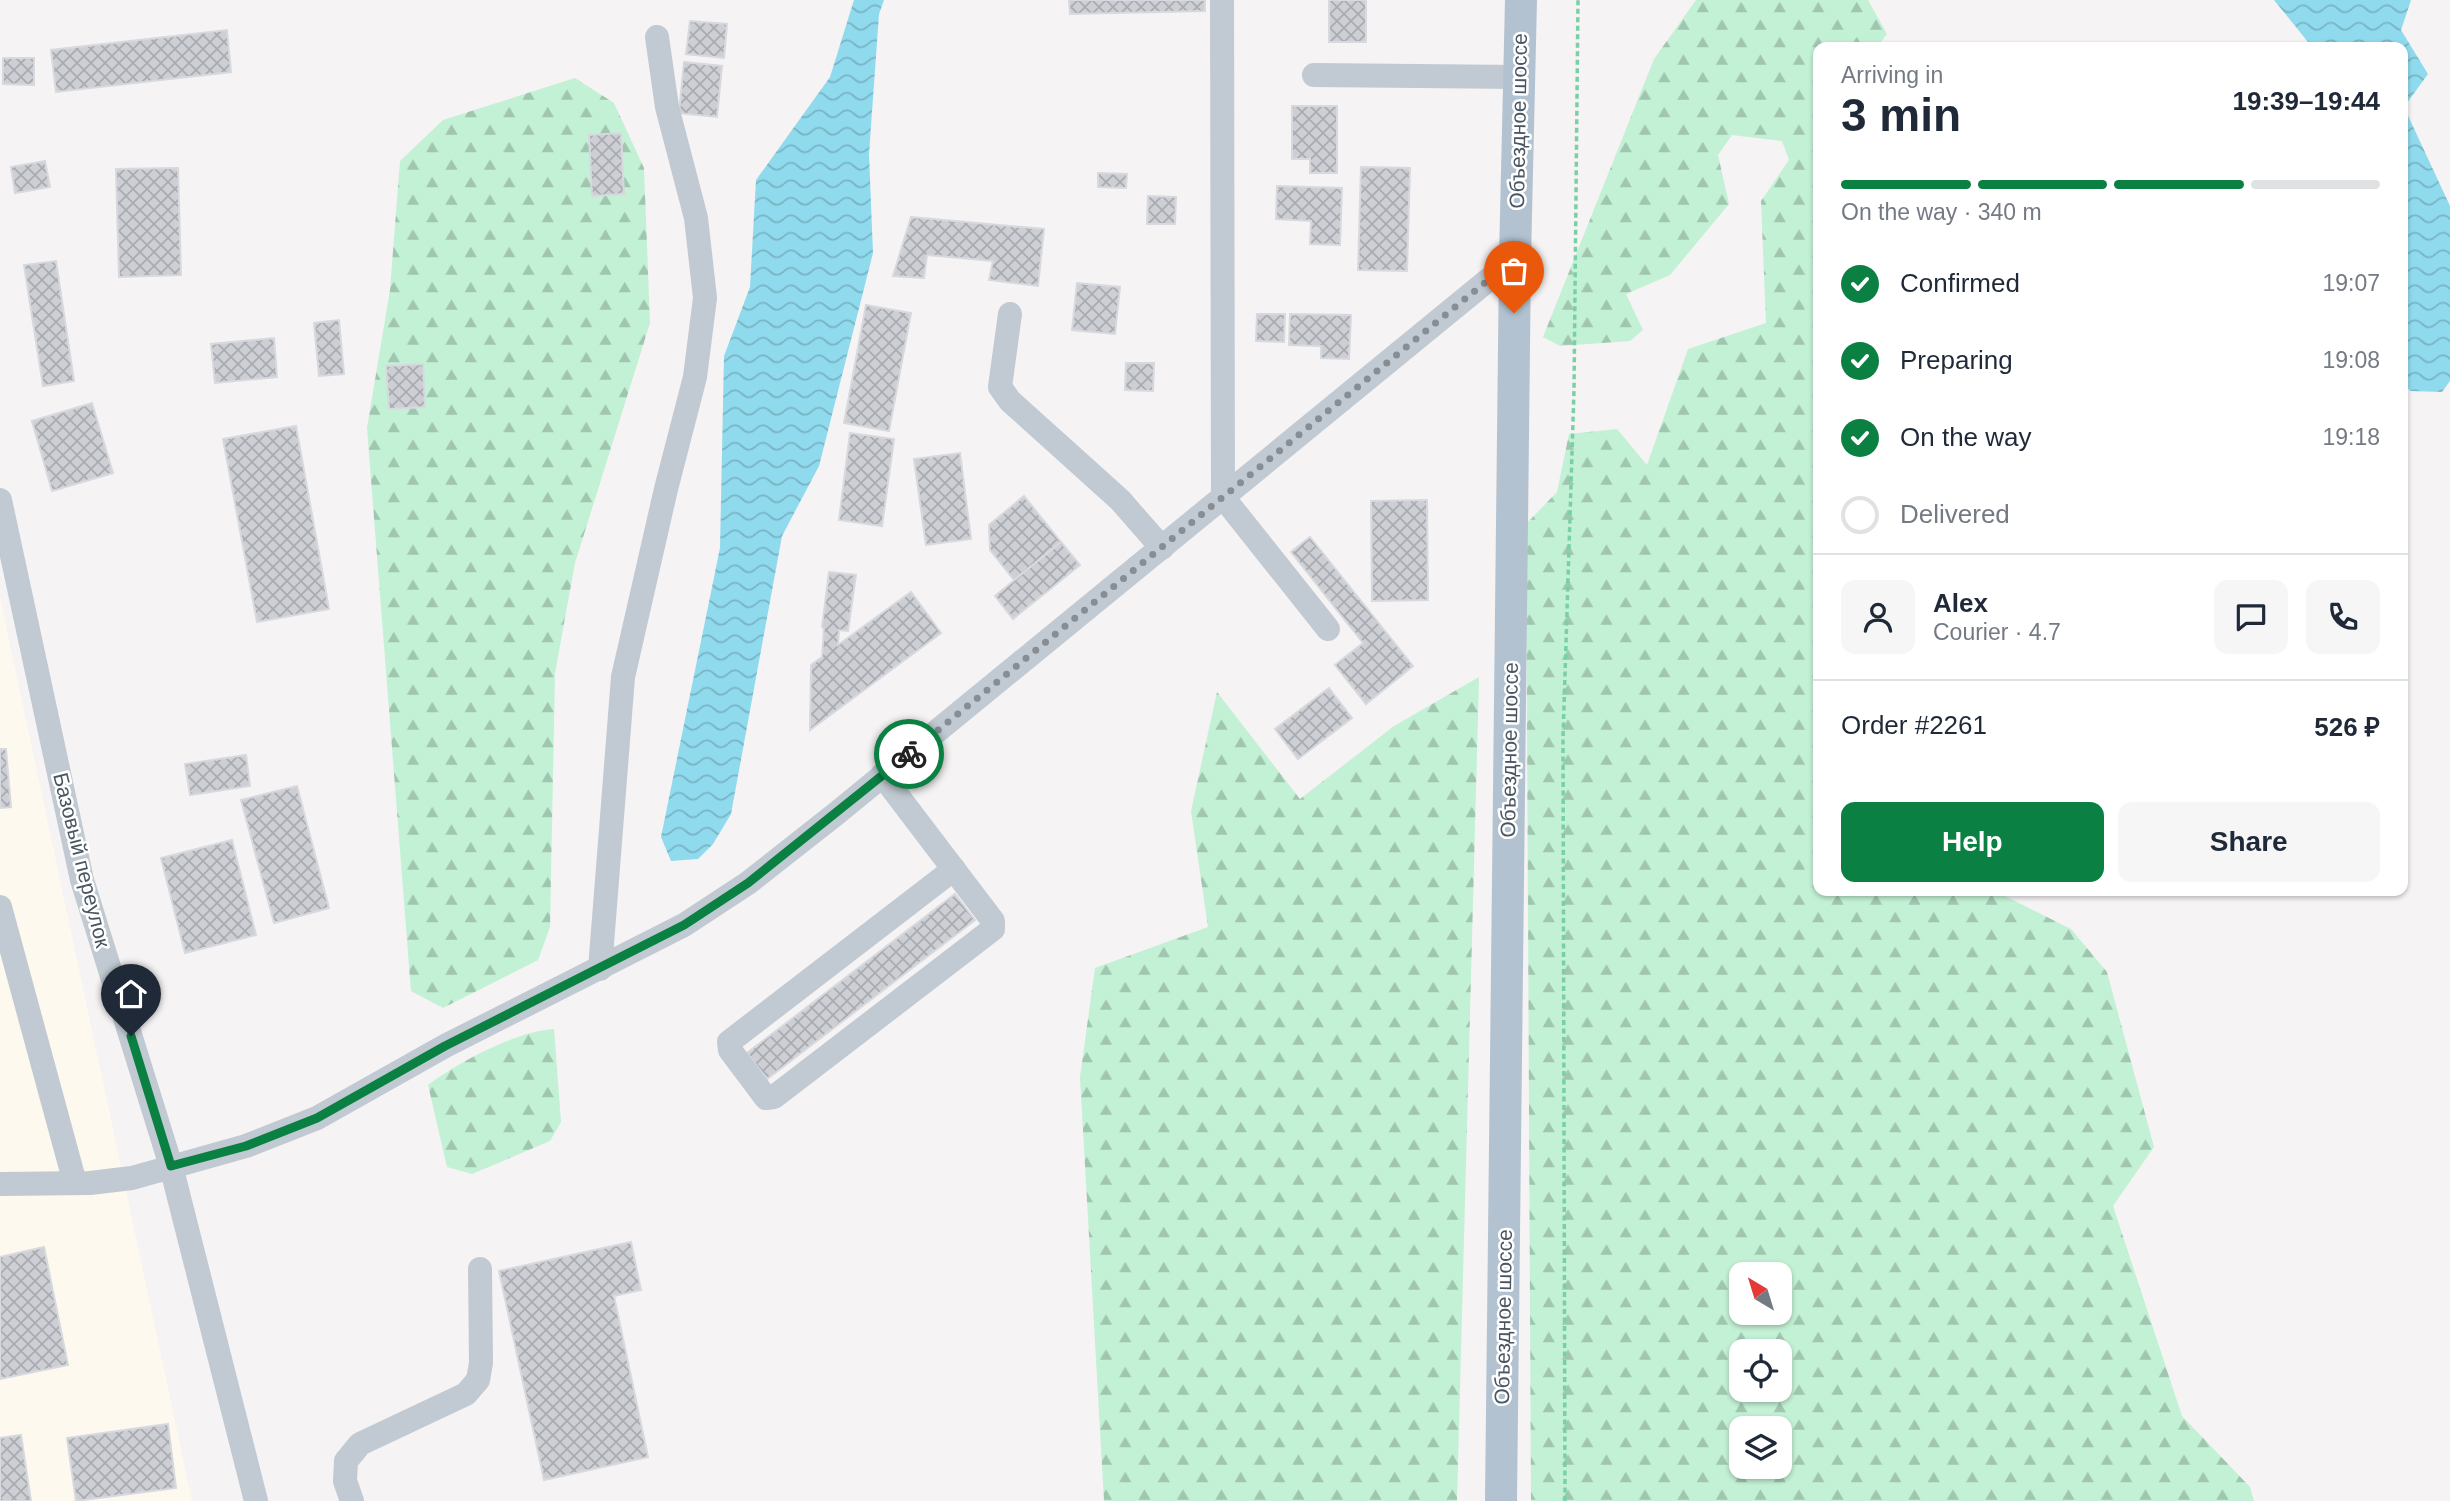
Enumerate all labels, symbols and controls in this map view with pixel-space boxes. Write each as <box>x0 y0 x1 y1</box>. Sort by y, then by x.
street label: Объездное шоссе <box>1505 33 1531 209</box>
text: Arriving in <box>1841 62 1943 88</box>
text: 19:39–19:44 <box>2233 86 2380 116</box>
text: 3 min <box>1841 89 1961 141</box>
text: On the way · 340 m <box>1841 199 2042 225</box>
pin <box>1484 241 1544 313</box>
icon: bag <box>1495 252 1533 290</box>
icon: check <box>1841 265 1879 303</box>
text: Confirmed <box>1900 268 2020 298</box>
text: 19:07 <box>2322 270 2380 296</box>
icon: check <box>1841 342 1879 380</box>
text: Preparing <box>1900 345 2013 375</box>
text: 19:08 <box>2322 347 2380 373</box>
icon: check <box>1841 419 1879 457</box>
text: On the way <box>1900 422 2032 452</box>
text: 19:18 <box>2322 424 2380 450</box>
text: Delivered <box>1900 499 2010 529</box>
button: person <box>1841 580 1915 654</box>
button: chat <box>2214 580 2288 654</box>
button: phone <box>2306 580 2380 654</box>
text: Alex <box>1933 588 1988 618</box>
text: Courier · 4.7 <box>1933 619 2061 645</box>
street label: Объездное шоссе <box>1496 662 1522 838</box>
text: Order #2261 <box>1841 710 1987 740</box>
text: 526 ₽ <box>2314 712 2380 742</box>
courier <box>874 719 944 789</box>
icon: bike <box>890 735 928 773</box>
street label: Базовый переулок <box>49 770 115 951</box>
button: Help <box>1841 802 2104 882</box>
button: Share <box>2118 802 2380 882</box>
pin <box>101 964 161 1036</box>
icon: home <box>112 975 150 1013</box>
street label: Объездное шоссе <box>1490 1229 1516 1405</box>
north arrow <box>1729 1262 1792 1325</box>
map controls <box>1729 1262 1792 1479</box>
button: locate <box>1729 1339 1792 1402</box>
button: layers <box>1729 1416 1792 1479</box>

